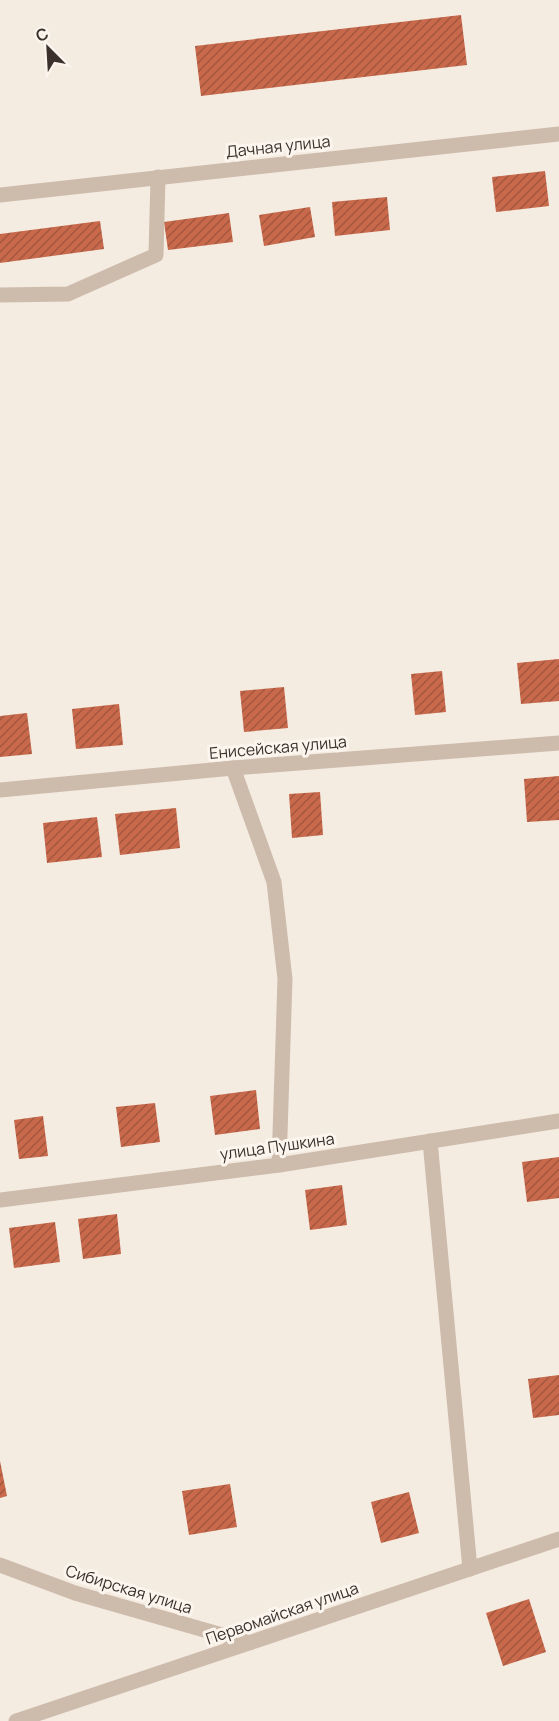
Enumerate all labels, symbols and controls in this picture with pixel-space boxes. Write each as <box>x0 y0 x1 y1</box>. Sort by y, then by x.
north arrow <box>18 18 78 78</box>
text: С <box>32 22 52 47</box>
street label: Дачная улица <box>225 130 331 162</box>
street label: Енисейская улица <box>208 730 348 764</box>
street label: улица Пушкина <box>218 1127 336 1165</box>
street label: Сибирская улица <box>63 1559 195 1619</box>
street label: Первомайская улица <box>203 1577 361 1649</box>

